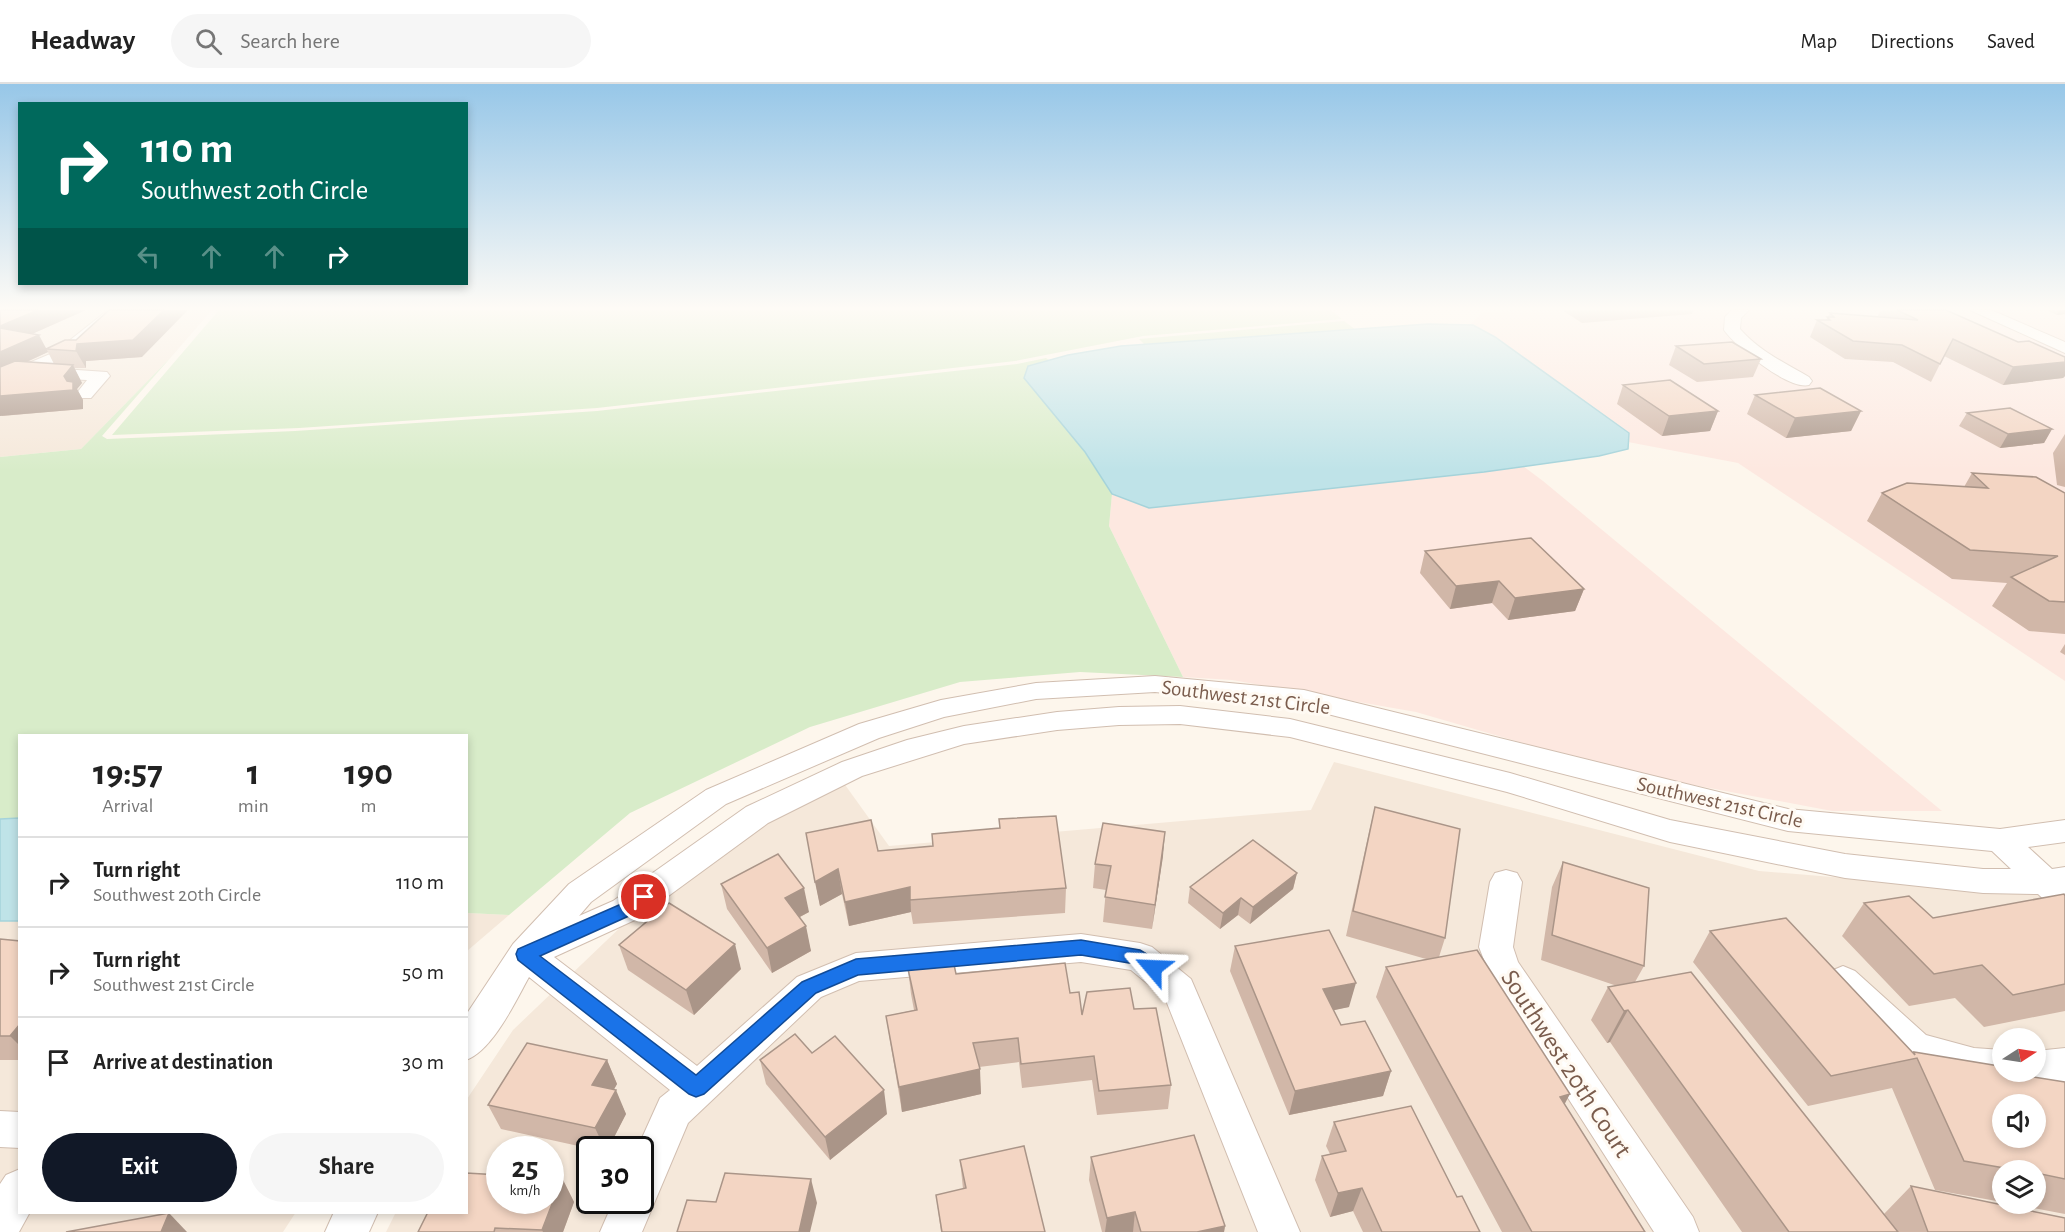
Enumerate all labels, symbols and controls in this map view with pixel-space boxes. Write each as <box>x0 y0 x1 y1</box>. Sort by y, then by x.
search box <box>171 14 591 68</box>
icon: search <box>192 25 225 58</box>
text: Headway <box>30 27 135 55</box>
text: Search here <box>240 30 340 52</box>
text: Map <box>1801 31 1837 52</box>
text: Directions <box>1870 31 1954 52</box>
text: Saved <box>1987 31 2035 52</box>
icon: right <box>42 126 120 204</box>
text: 110 m <box>141 128 233 170</box>
text: Southwest 20th Circle <box>141 177 368 204</box>
icon: left <box>132 240 165 273</box>
icon: ahead <box>195 240 228 273</box>
icon: ahead <box>258 240 291 273</box>
icon: right <box>321 240 354 273</box>
street label: Southwest 21st Circle <box>1160 677 1331 718</box>
text: 19:57 <box>93 755 163 791</box>
text: 1 <box>247 755 260 791</box>
text: 190 <box>344 755 393 791</box>
street label: Southwest 21st Circle <box>1635 773 1805 832</box>
text: Arrival <box>102 796 154 816</box>
text: min <box>238 796 269 816</box>
text: m <box>360 796 376 816</box>
text: Turn right <box>93 859 180 881</box>
icon: right <box>42 866 75 899</box>
text: 110 m <box>396 871 444 893</box>
pin <box>618 871 669 922</box>
icon: arrive <box>627 880 660 913</box>
text: Southwest 20th Circle <box>93 885 261 905</box>
position arrow <box>1121 936 1185 1000</box>
text: Turn right <box>93 949 180 971</box>
icon: right <box>42 956 75 989</box>
text: 50 m <box>402 961 444 983</box>
street label: Southwest 20th Court <box>1496 965 1636 1162</box>
text: Southwest 21st Circle <box>93 975 255 995</box>
north arrow <box>1992 1028 2046 1082</box>
map controls <box>1992 1028 2046 1214</box>
icon: arrive <box>42 1046 75 1079</box>
text: Arrive at destination <box>93 1051 273 1073</box>
text: 30 m <box>402 1051 444 1073</box>
button: sound <box>1992 1094 2046 1148</box>
button: Exit <box>42 1133 237 1202</box>
button: Share <box>249 1133 444 1202</box>
speed limit sign: 30 <box>576 1136 654 1214</box>
text: 25 <box>511 1153 539 1183</box>
button: layers <box>1992 1160 2046 1214</box>
text: km/h <box>510 1183 540 1198</box>

